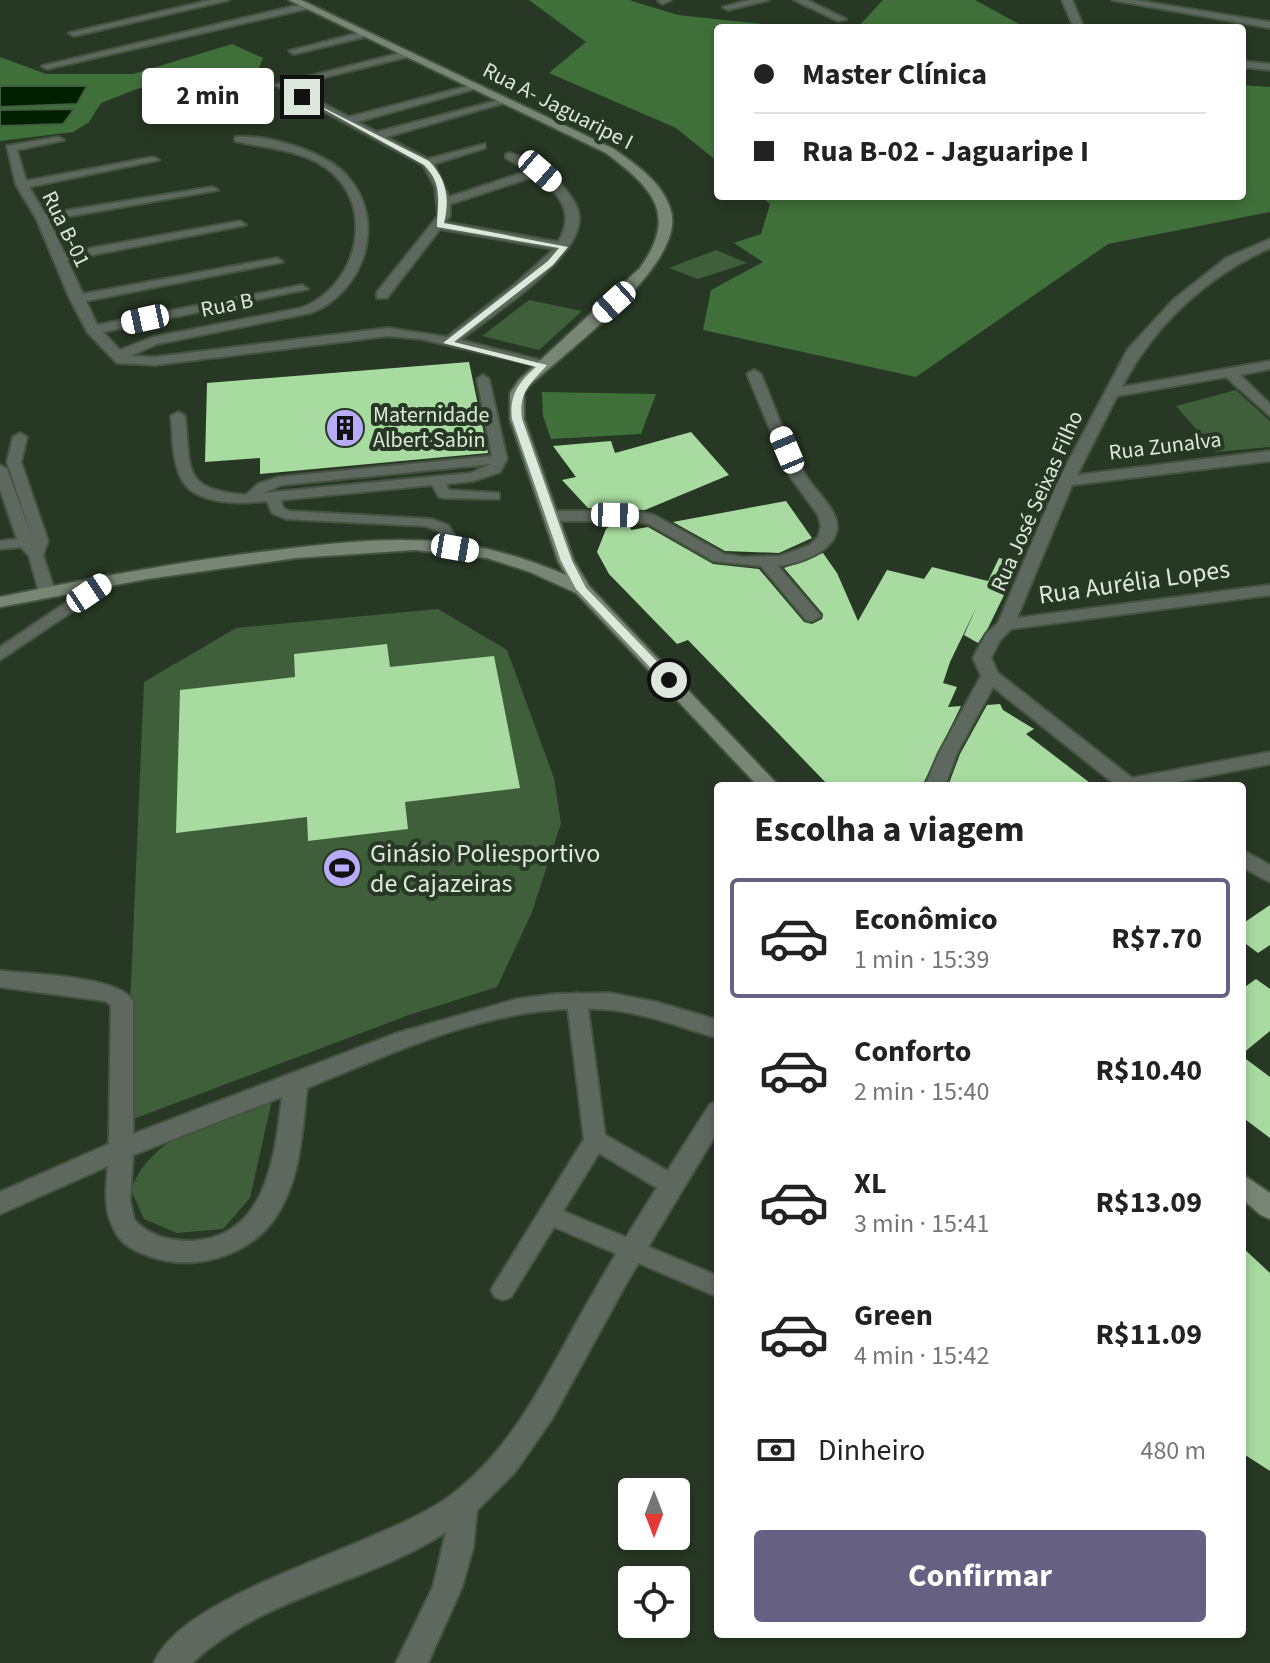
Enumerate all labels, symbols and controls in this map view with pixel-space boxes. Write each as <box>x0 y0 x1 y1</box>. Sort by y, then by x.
text: Master Clínica <box>802 53 987 96</box>
street label: Rua A- Jaguaripe I <box>477 54 639 158</box>
callout: 2 min <box>142 69 274 125</box>
text: 2 min <box>176 77 240 114</box>
route end <box>284 79 320 115</box>
text: Rua B-02 - Jaguaripe I <box>802 130 1089 173</box>
car <box>514 146 566 196</box>
street label: Rua B-01 <box>34 185 98 273</box>
car <box>588 277 640 327</box>
street label: Rua B <box>198 284 256 326</box>
car <box>119 302 171 336</box>
place label: Maternidade Albert Sabin <box>373 399 489 456</box>
street label: Rua José Seixas Filho <box>983 405 1091 597</box>
building icon: Maternidade Albert Sabin <box>324 407 366 449</box>
car <box>767 423 807 477</box>
street label: Rua Zunalva <box>1107 423 1223 469</box>
car <box>591 503 639 527</box>
car <box>429 532 481 564</box>
street label: Rua Aurélia Lopes <box>1036 550 1232 614</box>
car <box>62 570 116 616</box>
route start <box>651 662 687 698</box>
text: Escolha a viagem <box>754 804 1025 855</box>
place label: Ginásio Poliesportivo de Cajazeiras <box>370 835 600 902</box>
sports icon: Ginásio Poliesportivo de Cajazeiras <box>321 847 363 889</box>
text: Econômico <box>854 898 998 941</box>
icon: car <box>758 902 830 974</box>
text: R$7.70 <box>1111 917 1202 960</box>
text: 1 min · 15:39 <box>854 941 989 978</box>
text: Conforto <box>854 1030 971 1073</box>
icon: car <box>758 1034 830 1106</box>
text: R$10.40 <box>1095 1049 1202 1092</box>
text: 2 min · 15:40 <box>854 1073 989 1110</box>
text: XL <box>854 1162 887 1205</box>
icon: car <box>758 1166 830 1238</box>
text: R$13.09 <box>1095 1181 1202 1224</box>
text: 3 min · 15:41 <box>854 1205 989 1242</box>
text: Green <box>854 1294 933 1337</box>
icon: car <box>758 1298 830 1370</box>
text: R$11.09 <box>1095 1313 1202 1356</box>
text: 4 min · 15:42 <box>854 1337 989 1374</box>
icon: cash <box>754 1428 798 1472</box>
text: Dinheiro <box>818 1429 925 1472</box>
text: 480 m <box>1140 1432 1206 1469</box>
north arrow <box>618 1478 690 1550</box>
map controls <box>618 1478 690 1638</box>
button: Confirmar <box>754 1530 1206 1622</box>
button: locate <box>618 1566 690 1638</box>

